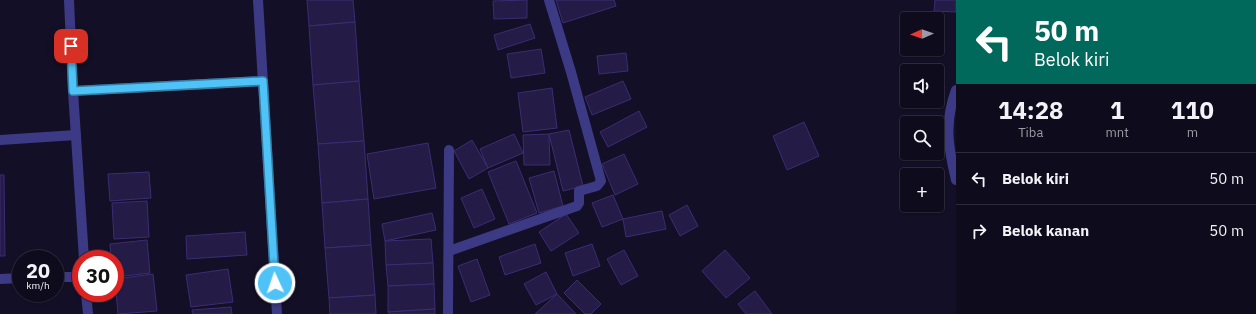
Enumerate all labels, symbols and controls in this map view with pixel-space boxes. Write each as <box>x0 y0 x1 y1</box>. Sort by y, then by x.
north arrow <box>900 12 944 56</box>
map controls <box>900 12 944 212</box>
text: 50 m <box>1034 12 1099 49</box>
icon: left <box>968 16 1020 68</box>
pin <box>54 29 88 63</box>
icon: arrive <box>60 35 82 57</box>
text: Belok kiri <box>1034 48 1109 71</box>
button: sound <box>900 64 944 108</box>
text: 14:28 <box>998 94 1064 126</box>
text: 1 <box>1110 94 1124 126</box>
text: 110 <box>1171 94 1214 126</box>
button: search <box>900 116 944 160</box>
text: Tiba <box>1018 124 1043 141</box>
text: mnt <box>1106 124 1129 141</box>
text: m <box>1187 124 1198 141</box>
button: + <box>900 168 944 212</box>
icon: left <box>968 168 990 190</box>
text: Belok kiri <box>1002 169 1069 188</box>
text: 50 m <box>1209 169 1244 188</box>
icon: right <box>968 220 990 242</box>
text: Belok kanan <box>1002 221 1089 240</box>
text: 50 m <box>1209 221 1244 240</box>
speed limit sign: 30 <box>72 250 124 302</box>
text: 20 <box>26 257 50 284</box>
position arrow <box>254 262 296 304</box>
text: km/h <box>26 279 50 292</box>

